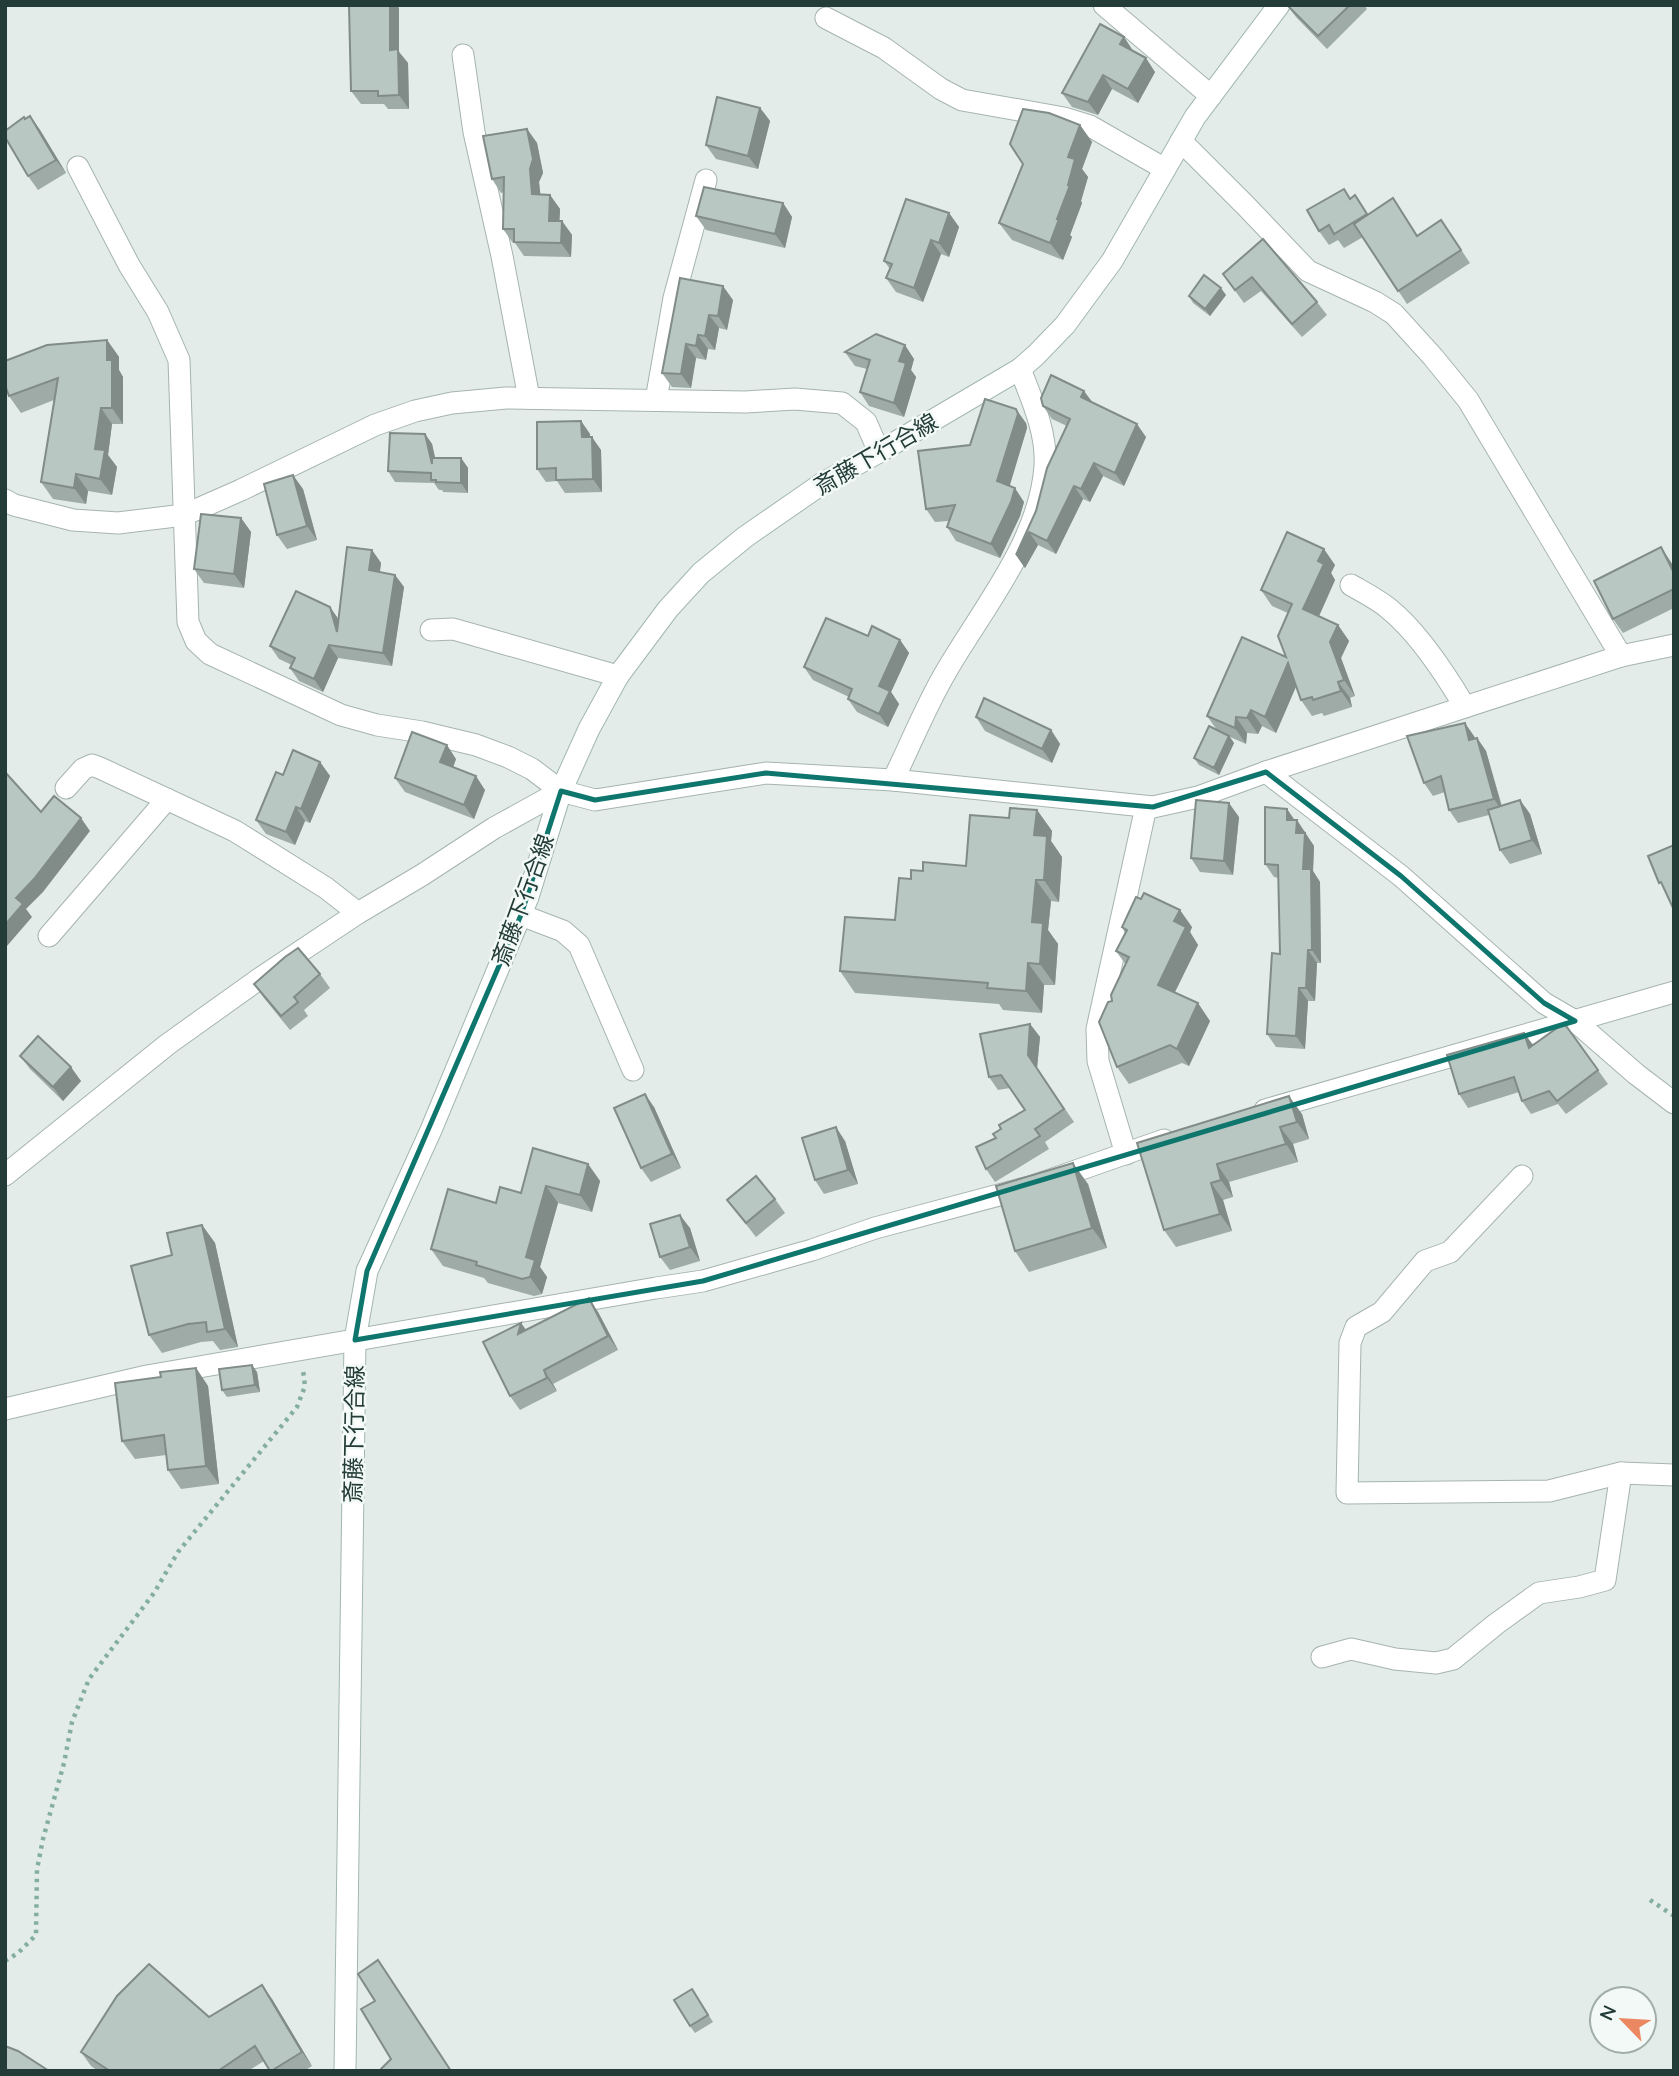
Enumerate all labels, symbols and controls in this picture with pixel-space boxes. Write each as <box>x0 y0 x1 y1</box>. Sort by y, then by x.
street label: 斎藤下行合線 <box>809 407 943 501</box>
street label: 斎藤下行合線 <box>485 830 560 970</box>
street label: 斎藤下行合線 <box>338 1365 369 1503</box>
north arrow <box>1588 1985 1658 2055</box>
text: N <box>1594 2001 1621 2024</box>

